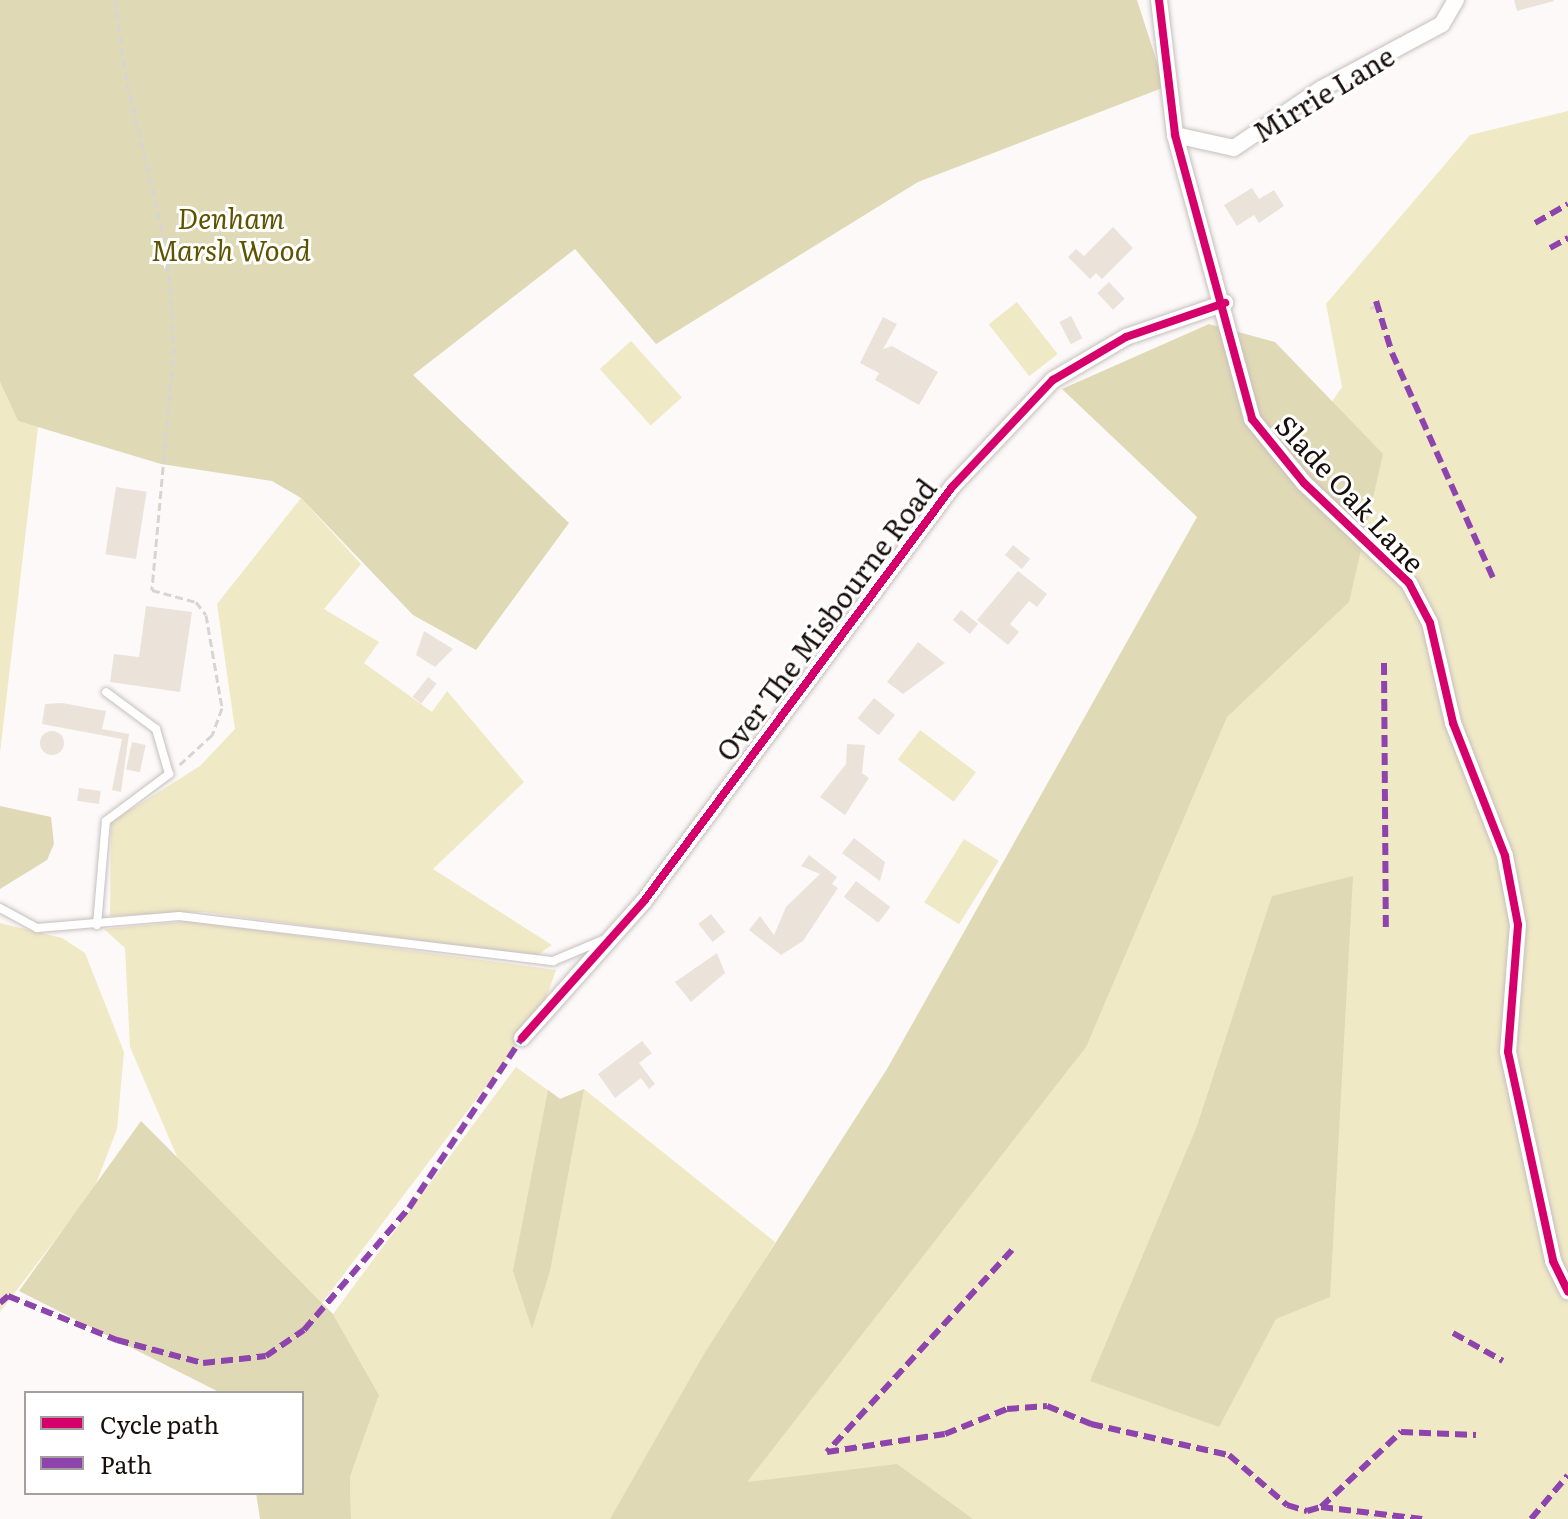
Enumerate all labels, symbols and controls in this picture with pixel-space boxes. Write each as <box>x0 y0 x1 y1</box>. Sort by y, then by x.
street label: Mirrie Lane <box>1246 38 1400 148</box>
park label: Denham Marsh Wood <box>151 200 311 266</box>
street label: Slade Oak Lane <box>1270 407 1432 579</box>
street label: Over The Misbourne Road <box>708 471 942 767</box>
legend <box>24 1391 304 1495</box>
text: Cycle path <box>100 1406 219 1441</box>
text: Path <box>100 1446 152 1481</box>

